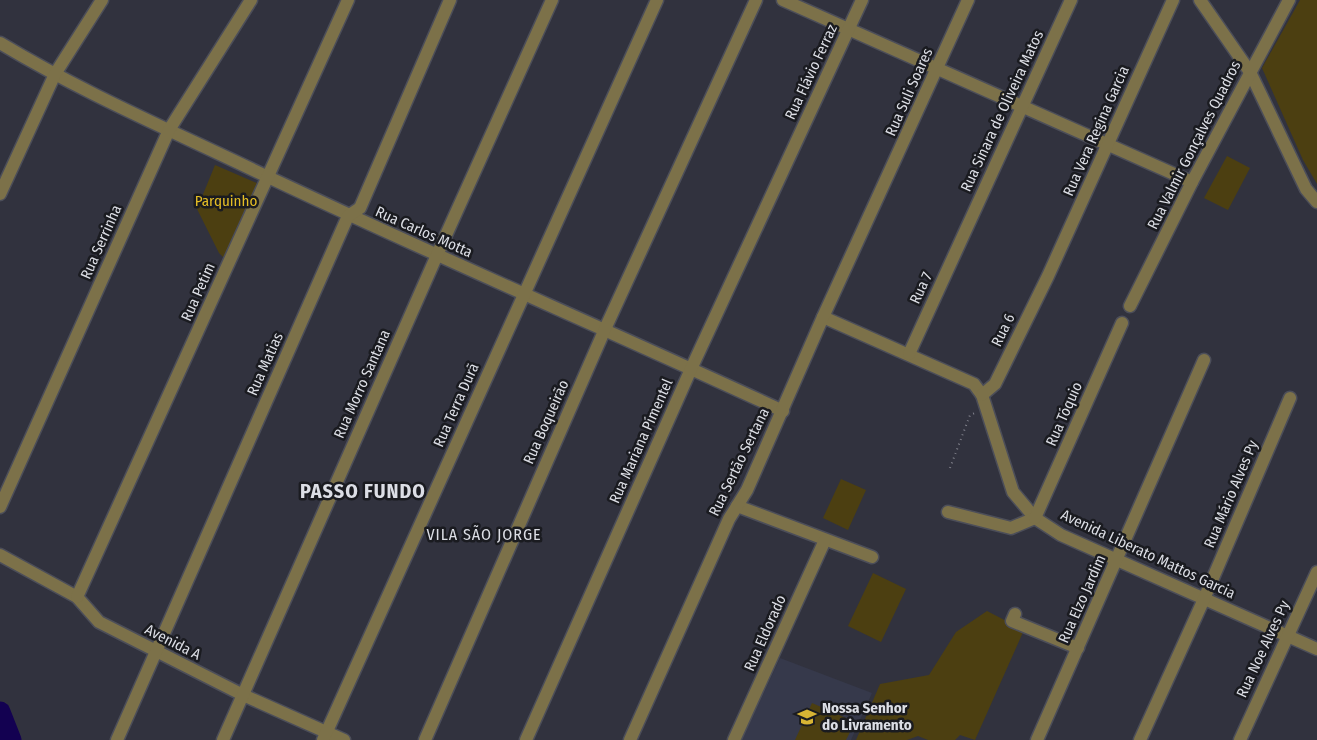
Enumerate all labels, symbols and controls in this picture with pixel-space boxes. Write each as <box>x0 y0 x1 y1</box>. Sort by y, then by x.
street label: Rua Flávio Ferraz <box>781 21 841 122</box>
street label: Rua Sinara de Oliveira Matos <box>957 28 1047 194</box>
street label: Rua Suli Soares <box>882 45 936 139</box>
street label: Rua Valmir Gonçalves Quadros <box>1144 58 1244 232</box>
street label: Rua Vera Regina Garcia <box>1059 63 1133 199</box>
park label: Parquinho <box>195 192 257 210</box>
street label: Rua Serrinha <box>77 202 125 282</box>
street label: Rua Carlos Motta <box>373 203 475 261</box>
street label: Rua Petim <box>177 260 219 324</box>
street label: Rua 7 <box>906 269 936 307</box>
street label: Rua 6 <box>987 311 1019 349</box>
street label: Rua Morro Santana <box>330 327 394 441</box>
street label: Rua Matias <box>243 330 287 398</box>
street label: Rua Terra Durã <box>429 360 483 450</box>
street label: Rua Mariana Pímentel <box>605 376 677 506</box>
street label: Rua Boqueirão <box>519 377 573 467</box>
street label: Rua Tóquio <box>1042 379 1086 449</box>
street label: Rua Sertão Sertana <box>705 405 773 519</box>
street label: Rua Mário Alves Py <box>1200 437 1262 551</box>
district label: PASSO FUNDO <box>300 479 426 503</box>
street label: Avenida Liberato Mattos Garcia <box>1058 506 1238 602</box>
district label: VILA SÃO JORGE <box>426 525 542 544</box>
street label: Rua Elzo Jardim <box>1054 552 1110 646</box>
street label: Rua Eldorado <box>740 592 790 674</box>
street label: Rua Noe Alves Py <box>1233 597 1293 700</box>
street label: Avenida A <box>142 620 204 664</box>
place label: Nossa Senhor do Livramento <box>822 699 912 734</box>
school or university icon: Nossa Senhor do Livramento <box>796 706 818 728</box>

